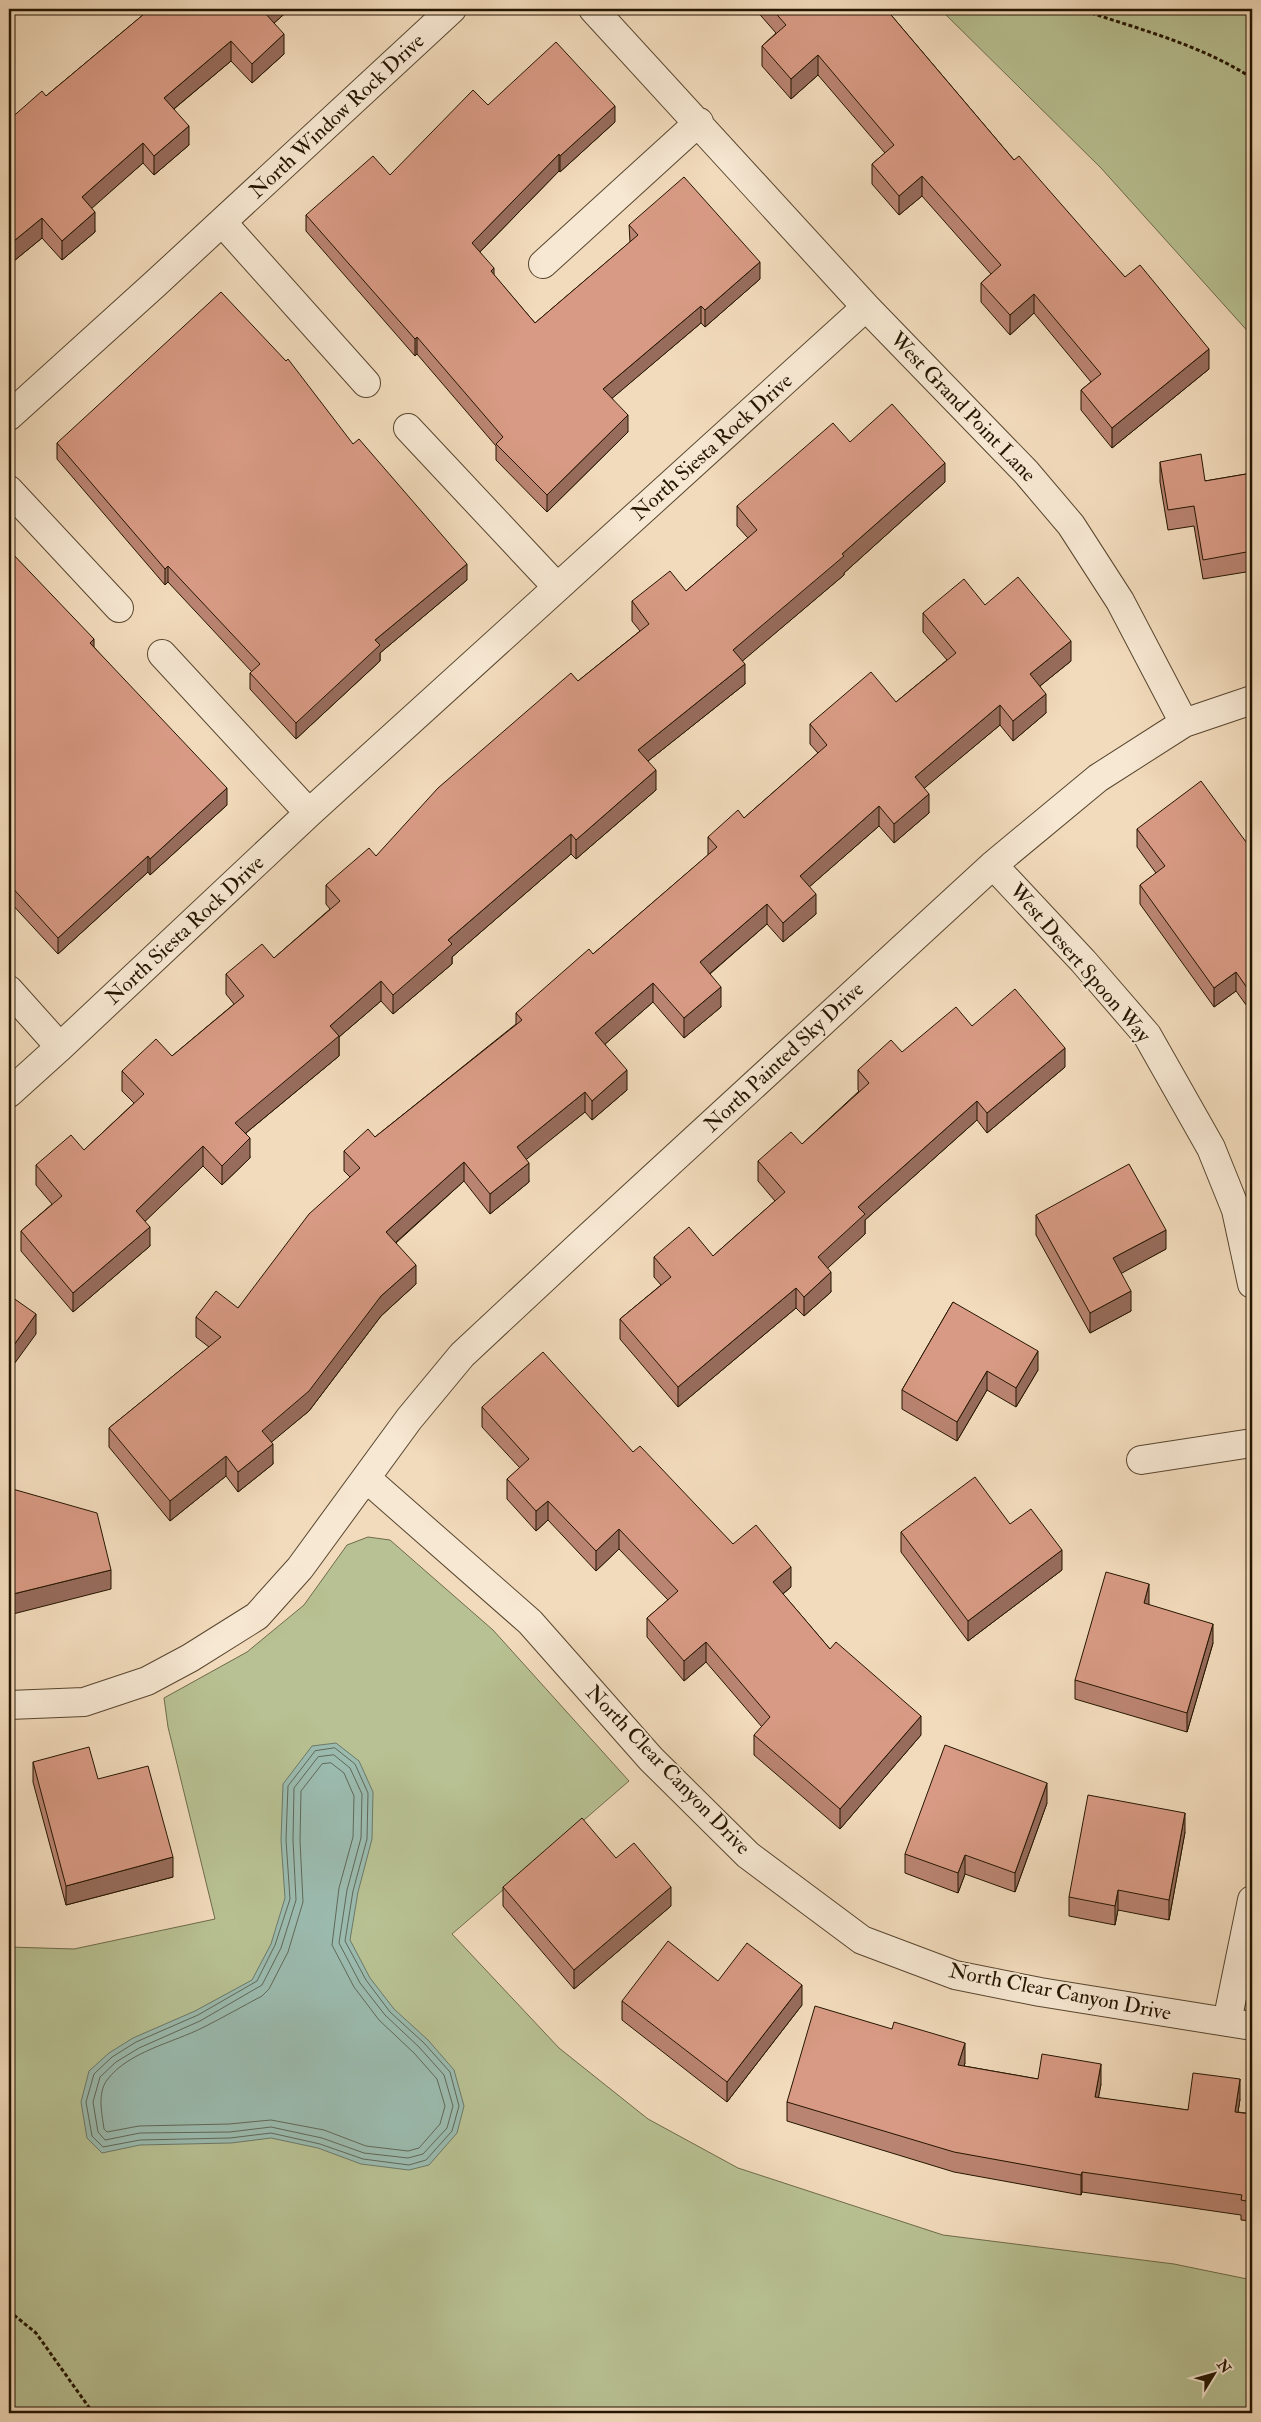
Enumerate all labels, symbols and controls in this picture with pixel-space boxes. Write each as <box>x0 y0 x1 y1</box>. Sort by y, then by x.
street label: North Window Rock Drive <box>244 28 430 204</box>
street label: West Grand Point Lane <box>883 325 1042 488</box>
street label: North Siesta Rock Drive <box>626 367 798 526</box>
street label: North Siesta Rock Drive <box>100 849 270 1011</box>
street label: West Desert Spoon Way <box>1003 877 1157 1049</box>
street label: North Painted Sky Drive <box>698 976 870 1138</box>
street label: North Clear Canyon Drive <box>580 1679 756 1861</box>
street label: North Clear Canyon Drive <box>947 1957 1174 2027</box>
north arrow <box>1188 2350 1238 2400</box>
text: N <box>1213 2356 1235 2377</box>

